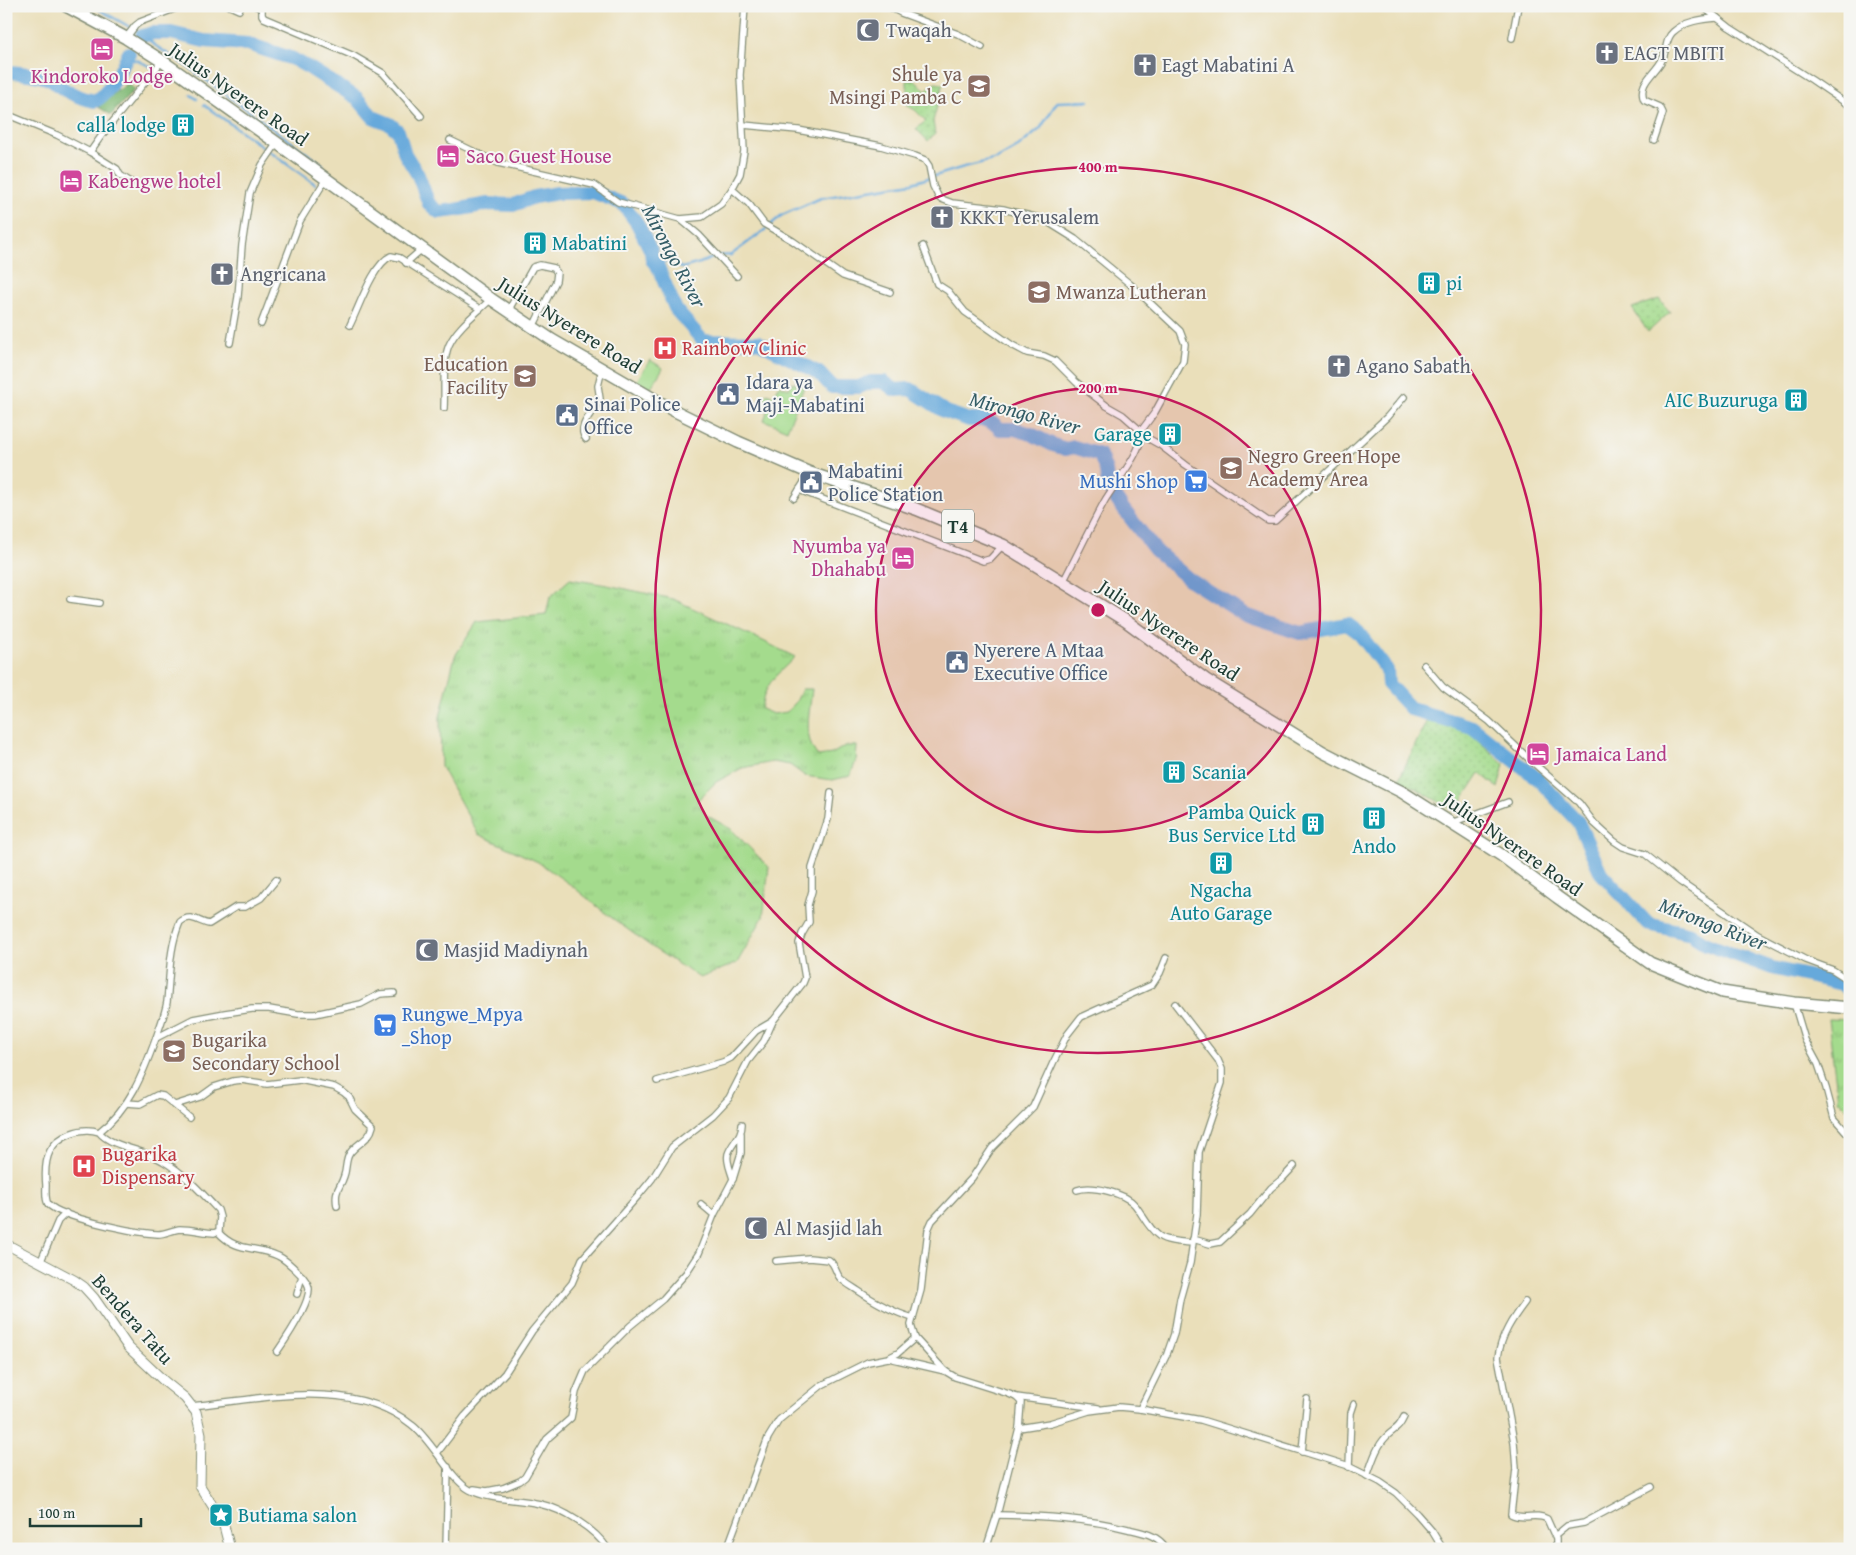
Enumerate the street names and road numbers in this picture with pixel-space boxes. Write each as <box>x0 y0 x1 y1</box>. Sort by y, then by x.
street label: Julius Nyerere Road <box>161 33 315 153</box>
street label: Julius Nyerere Road <box>490 267 648 381</box>
road number: T4 <box>942 510 974 542</box>
street label: Julius Nyerere Road <box>1091 570 1246 688</box>
street label: Julius Nyerere Road <box>1435 783 1589 903</box>
street label: Bendera Tatu <box>86 1267 181 1370</box>

